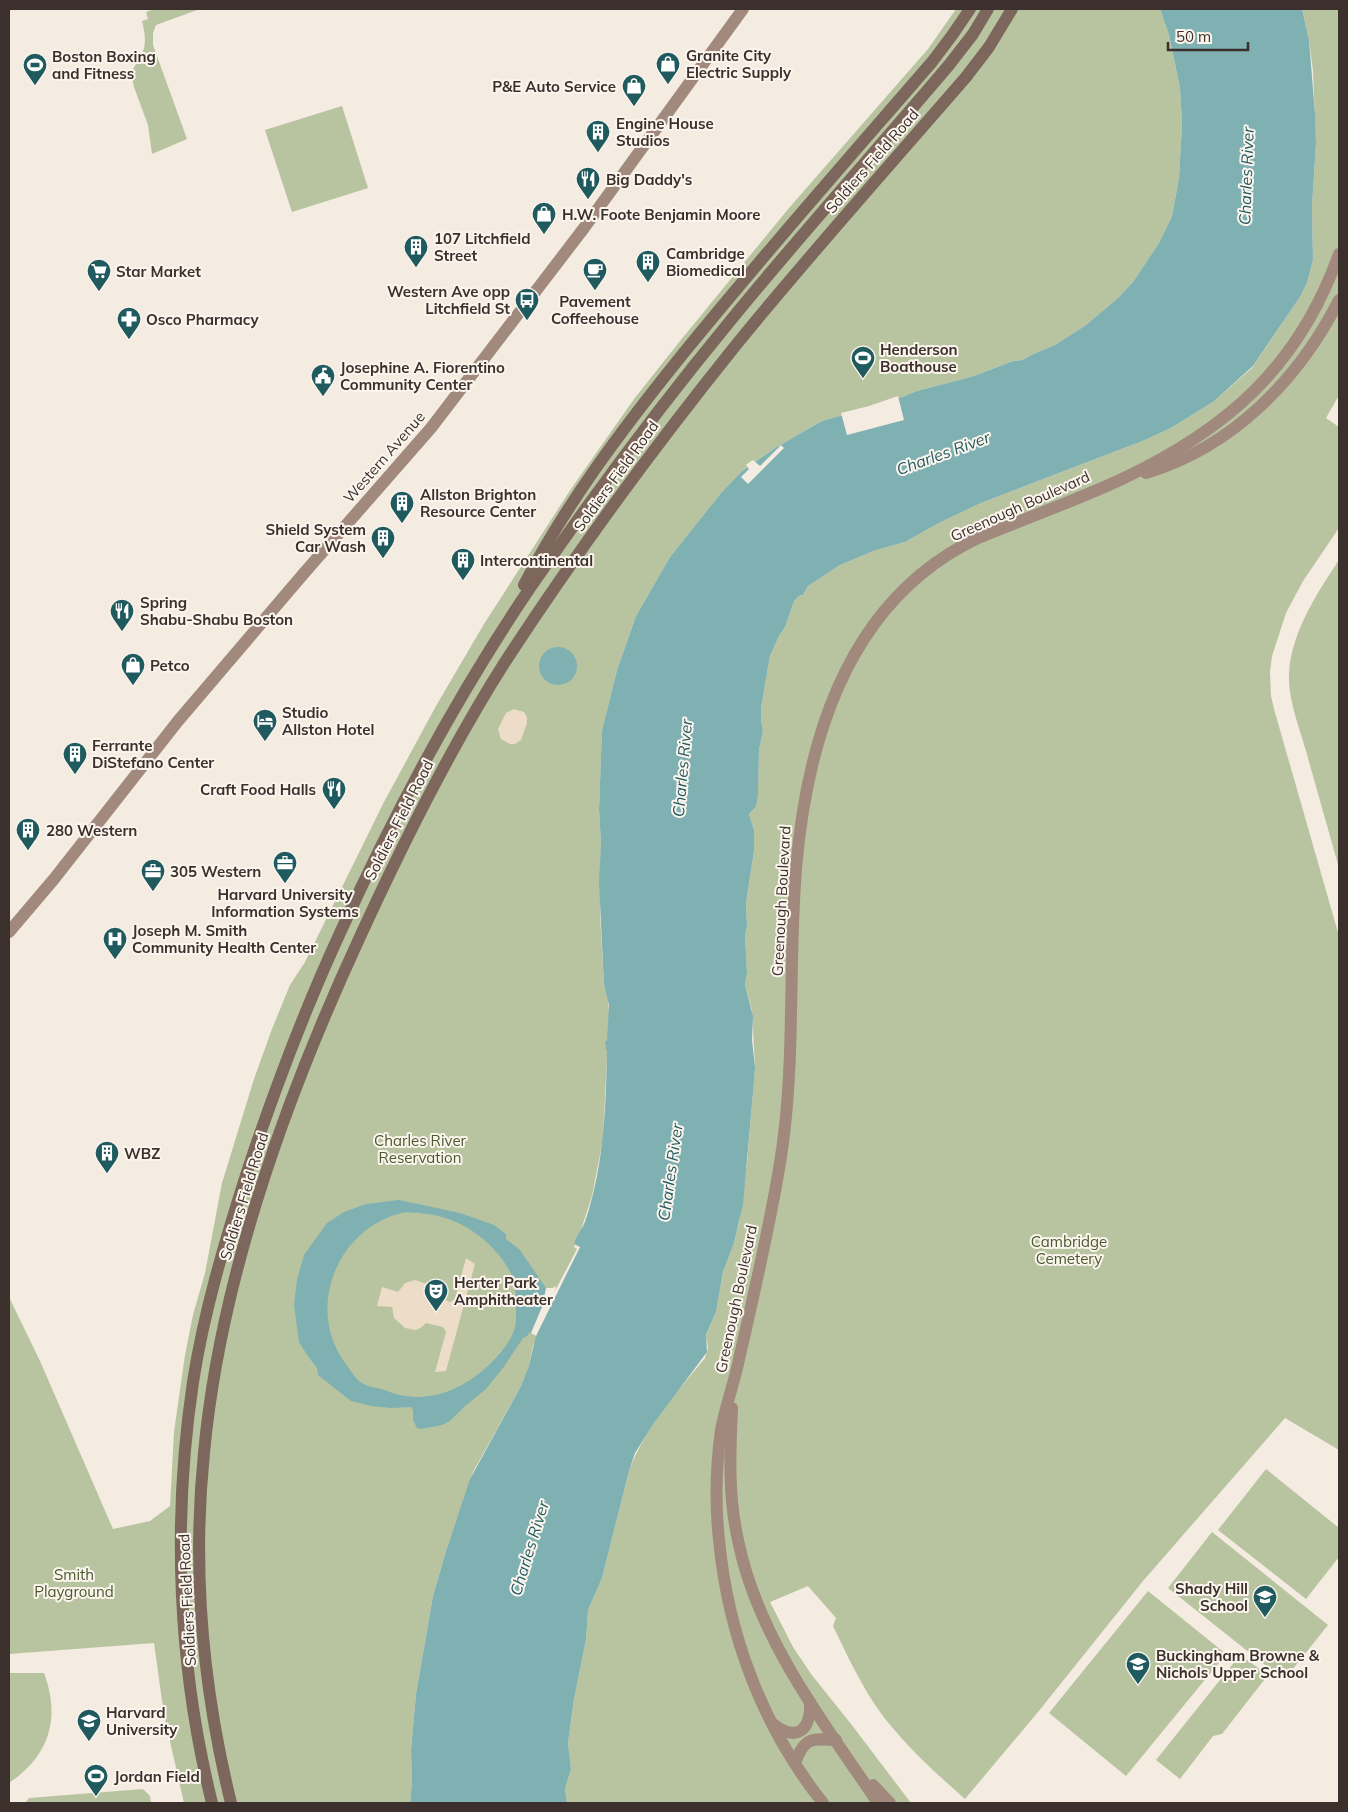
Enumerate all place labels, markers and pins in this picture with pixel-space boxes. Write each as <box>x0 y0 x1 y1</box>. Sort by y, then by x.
place label: Granite City Electric Supply <box>686 46 792 82</box>
place label: Boston Boxing and Fitness <box>52 47 156 83</box>
shop icon: Granite City Electric Supply <box>655 51 681 85</box>
sports icon: Boston Boxing and Fitness <box>22 52 48 86</box>
shop icon: P&E Auto Service <box>621 73 647 107</box>
place label: P&E Auto Service <box>492 77 616 96</box>
place label: Engine House Studios <box>616 114 714 150</box>
building icon: Engine House Studios <box>585 119 611 153</box>
restaurant icon: Big Daddy's <box>575 166 601 200</box>
place label: Big Daddy's <box>606 170 692 189</box>
shop icon: H.W. Foote Benjamin Moore <box>531 201 557 235</box>
place label: H.W. Foote Benjamin Moore <box>562 205 760 224</box>
place label: 107 Litchfield Street <box>434 229 530 265</box>
building icon: 107 Litchfield Street <box>403 234 429 268</box>
place label: Cambridge Biomedical <box>666 244 745 280</box>
building icon: Cambridge Biomedical <box>635 249 661 283</box>
cafe icon: Pavement Coffeehouse <box>582 257 608 291</box>
supermarket icon: Star Market <box>86 258 112 292</box>
place label: Star Market <box>116 262 201 281</box>
place label: Western Ave opp Litchfield St <box>387 282 510 318</box>
bus stop icon: Western Ave opp Litchfield St <box>514 287 540 321</box>
place label: Pavement Coffeehouse <box>551 292 639 328</box>
pharmacy icon: Osco Pharmacy <box>116 306 142 340</box>
place label: Osco Pharmacy <box>146 310 259 329</box>
place label: Henderson Boathouse <box>880 340 958 376</box>
sports icon: Henderson Boathouse <box>850 345 876 379</box>
place label: Josephine A. Fiorentino Community Center <box>340 358 505 394</box>
public building icon: Josephine A. Fiorentino Community Center <box>310 363 336 397</box>
place label: Allston Brighton Resource Center <box>420 485 536 521</box>
building icon: Allston Brighton Resource Center <box>389 490 415 524</box>
place label: Shield System Car Wash <box>266 520 366 556</box>
building icon: Shield System Car Wash <box>370 525 396 559</box>
building icon: Intercontinental <box>450 547 476 581</box>
place label: Intercontinental <box>480 551 593 570</box>
place label: Spring Shabu-Shabu Boston <box>140 593 293 629</box>
restaurant icon: Spring Shabu-Shabu Boston <box>109 598 135 632</box>
shop icon: Petco <box>120 652 146 686</box>
place label: Petco <box>150 656 190 675</box>
place label: Studio Allston Hotel <box>282 703 374 739</box>
hotel icon: Studio Allston Hotel <box>252 708 278 742</box>
place label: Ferrante DiStefano Center <box>92 736 214 772</box>
building icon: Ferrante DiStefano Center <box>62 741 88 775</box>
restaurant icon: Craft Food Halls <box>321 776 347 810</box>
place label: Craft Food Halls <box>200 780 316 799</box>
building icon: 280 Western <box>15 817 41 851</box>
place label: 280 Western <box>46 821 137 840</box>
office icon: Harvard University Information Systems <box>272 850 298 884</box>
office icon: 305 Western <box>140 858 166 892</box>
place label: 305 Western <box>170 862 261 881</box>
place label: Harvard University Information Systems <box>211 885 359 921</box>
place label: Joseph M. Smith Community Health Center <box>132 921 316 957</box>
hospital icon: Joseph M. Smith Community Health Center <box>102 926 128 960</box>
building icon: WBZ <box>94 1140 120 1174</box>
place label: WBZ <box>124 1144 160 1163</box>
place label: Herter Park Amphitheater <box>454 1273 553 1309</box>
theatre icon: Herter Park Amphitheater <box>423 1278 449 1312</box>
place label: Shady Hill School <box>1175 1579 1248 1615</box>
school or university icon: Shady Hill School <box>1252 1584 1278 1618</box>
place label: Buckingham Browne & Nichols Upper School <box>1156 1646 1320 1682</box>
school or university icon: Buckingham Browne & Nichols Upper School <box>1125 1651 1151 1685</box>
place label: Harvard University <box>106 1703 178 1739</box>
school or university icon: Harvard University <box>76 1708 102 1742</box>
sports icon: Jordan Field <box>83 1763 109 1797</box>
place label: Jordan Field <box>114 1767 200 1786</box>

